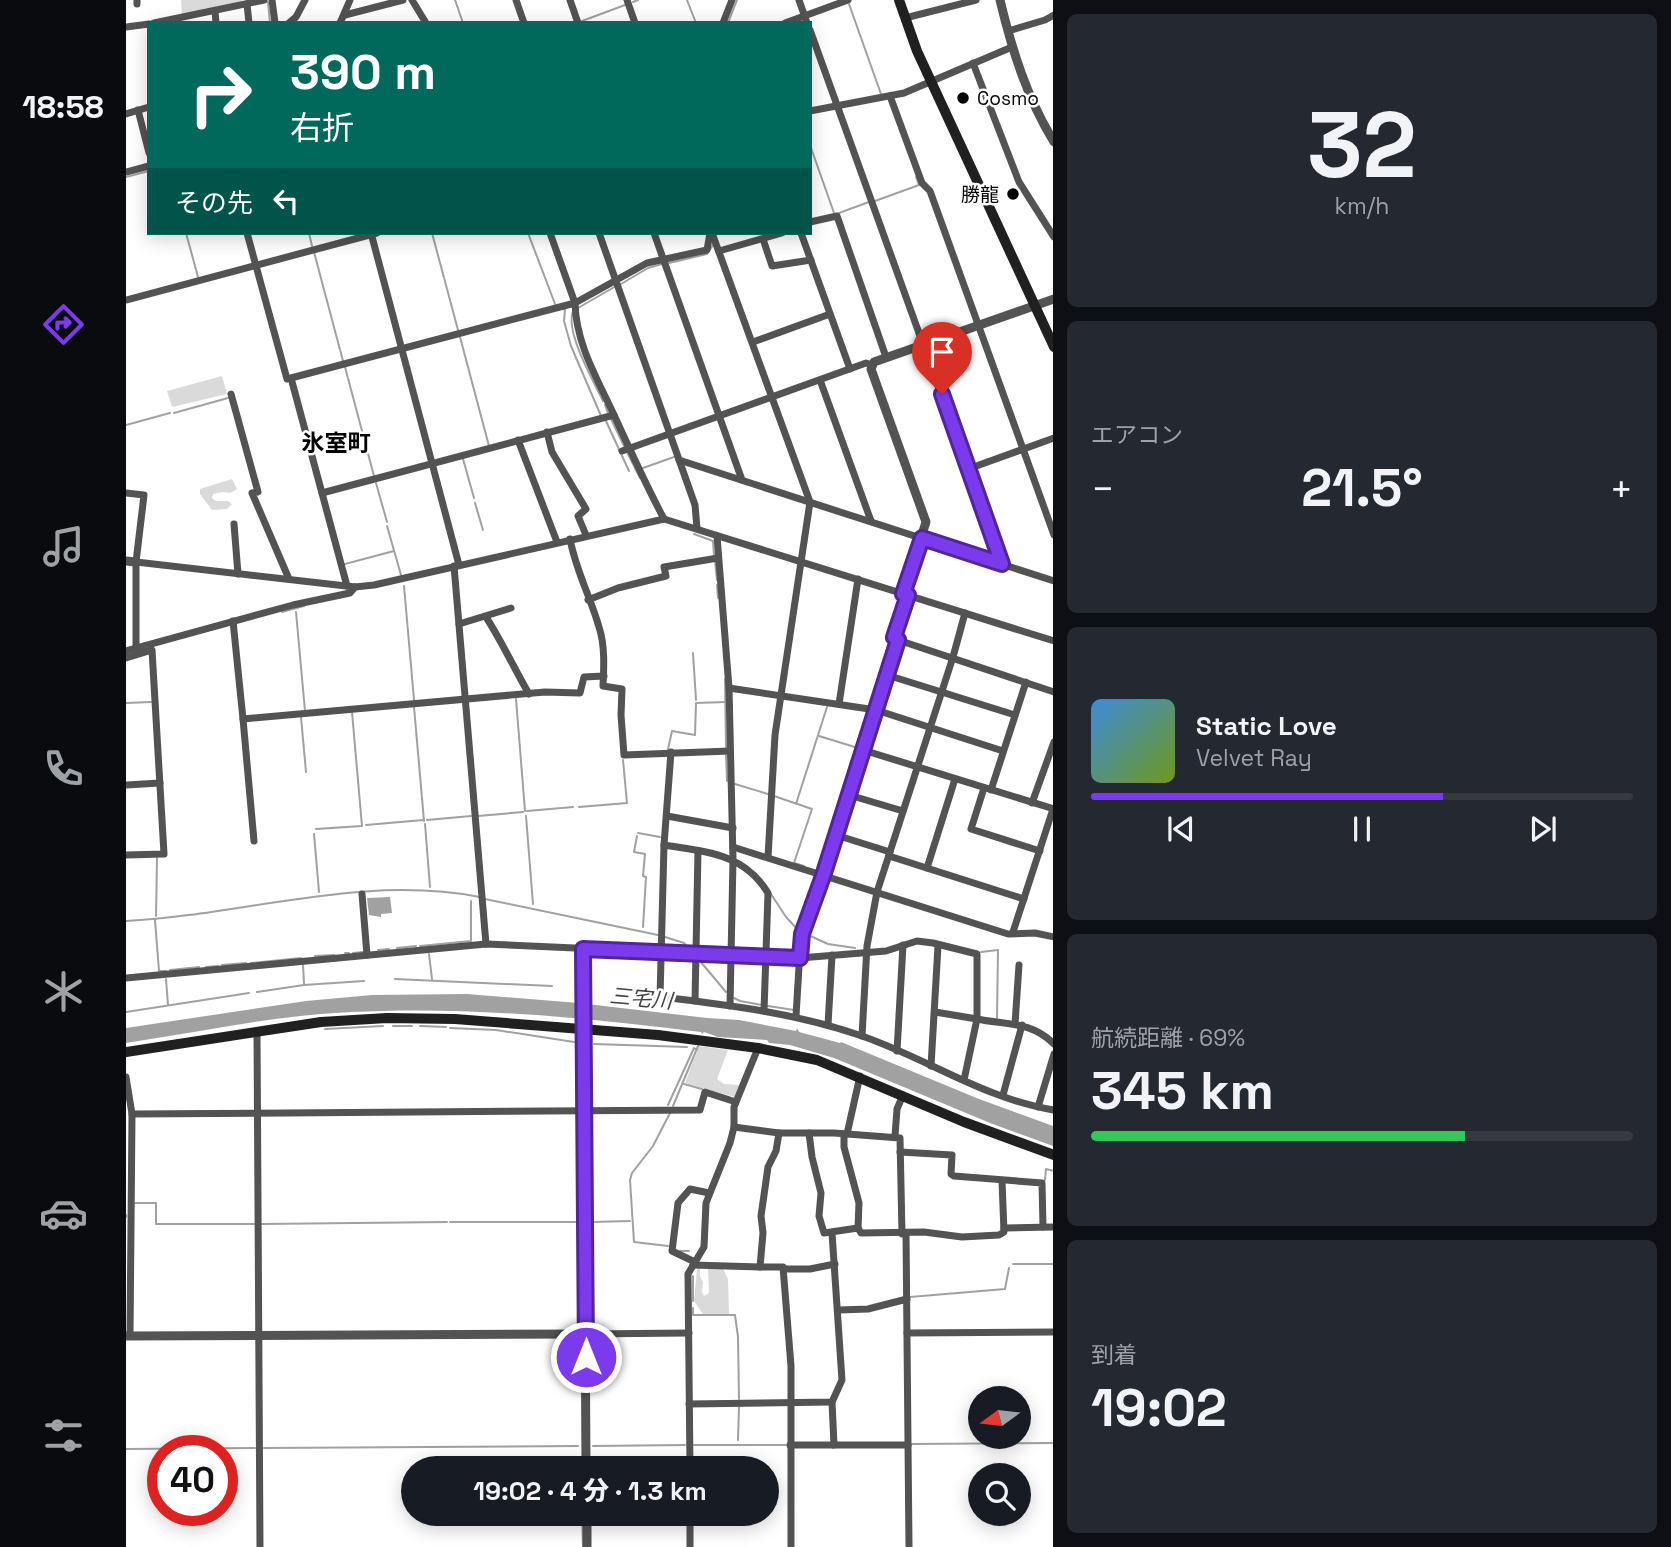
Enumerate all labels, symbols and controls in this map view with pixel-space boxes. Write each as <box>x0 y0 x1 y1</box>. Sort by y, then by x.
text: 390 m <box>290 41 436 103</box>
icon: right <box>175 49 266 140</box>
place label: Cosmo <box>977 86 1039 111</box>
text: 18:58 <box>22 87 104 127</box>
text: 32 <box>1307 87 1417 204</box>
marker: Cosmo <box>955 90 971 106</box>
text: 右折 <box>290 108 354 148</box>
icon: left <box>267 182 305 220</box>
place label: 勝龍 <box>961 182 999 207</box>
text: その先 <box>175 186 253 220</box>
marker: 勝龍 <box>1005 186 1021 202</box>
text: km/h <box>1335 191 1389 221</box>
icon: directions <box>39 300 88 349</box>
pin <box>912 322 972 394</box>
icon: arrive <box>923 333 961 371</box>
text: エアコン <box>1091 420 1183 450</box>
district label: 氷室町 <box>302 428 371 458</box>
text: 21.5° <box>1301 455 1423 521</box>
text: − <box>1091 465 1115 513</box>
text: + <box>1609 465 1633 513</box>
icon: music <box>39 522 88 571</box>
text: Static Love <box>1196 709 1337 743</box>
text: Velvet Ray <box>1196 743 1312 773</box>
icon: phone <box>39 744 88 793</box>
icon: previous <box>1162 810 1200 848</box>
icon: pause <box>1343 810 1381 848</box>
icon: next <box>1524 810 1562 848</box>
icon: climate <box>39 967 88 1016</box>
water label: 三宅川 <box>608 982 676 1014</box>
text: 航続距離 · 69% <box>1091 1023 1245 1053</box>
text: 345 km <box>1091 1058 1274 1124</box>
icon: car <box>39 1189 88 1238</box>
position arrow <box>549 1320 623 1394</box>
text: 到着 <box>1091 1340 1137 1370</box>
text: 19:02 <box>1091 1375 1227 1441</box>
north arrow <box>968 1386 1031 1449</box>
map controls <box>968 1386 1031 1526</box>
icon: filters <box>39 1411 88 1460</box>
speed limit sign: 40 <box>147 1435 238 1526</box>
button: search <box>968 1463 1031 1526</box>
text: 19:02 · 4 分 · 1.3 km <box>473 1474 707 1508</box>

